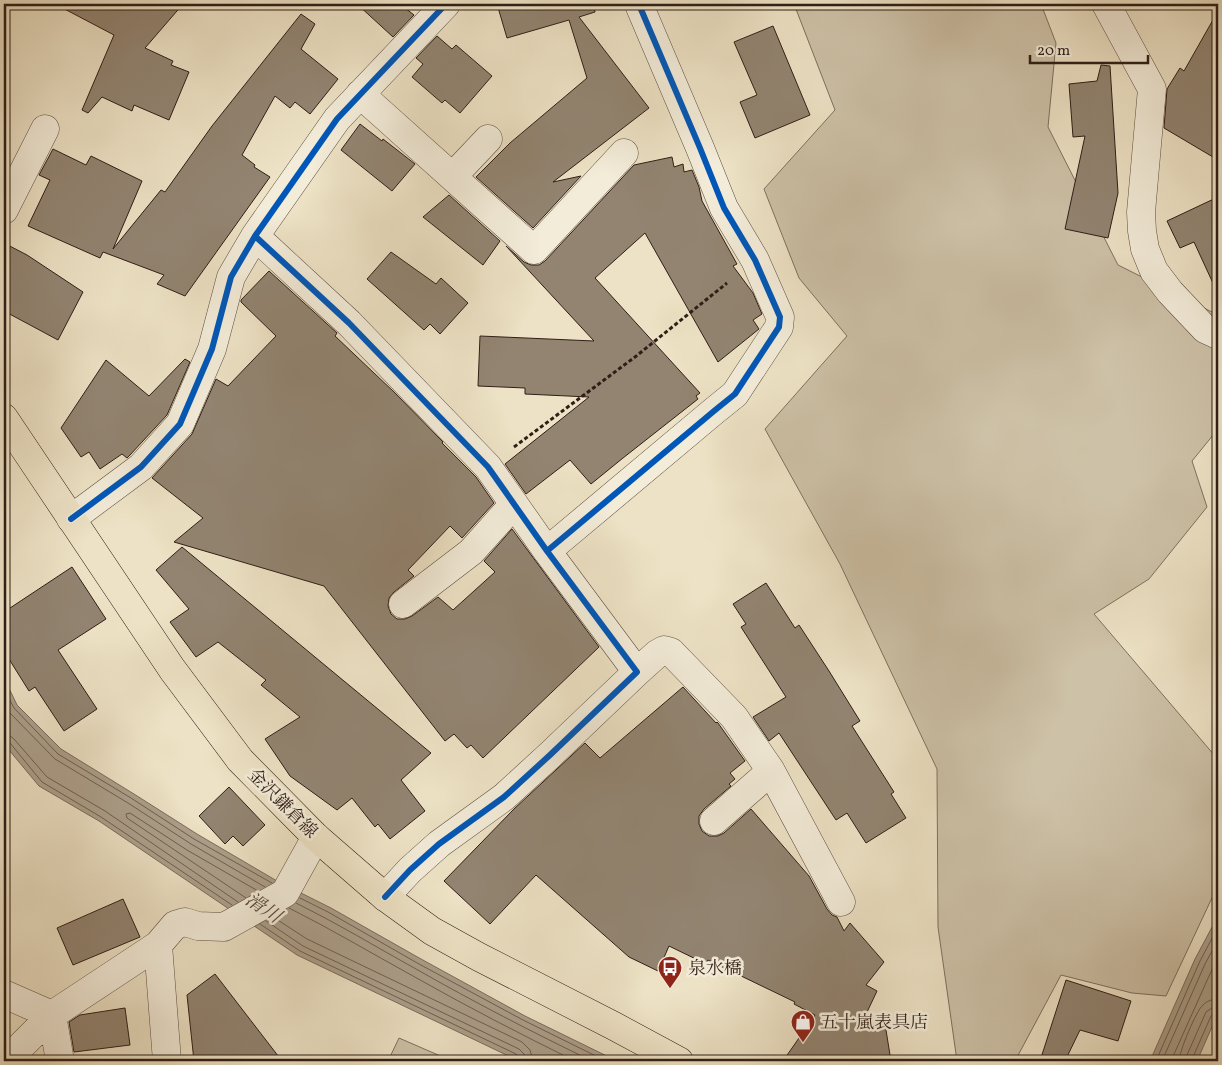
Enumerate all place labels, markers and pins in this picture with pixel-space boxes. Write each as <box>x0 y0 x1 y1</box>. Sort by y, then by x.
bus stop icon: 泉水橋 <box>657 955 683 989</box>
place label: 泉水橋 <box>688 957 742 982</box>
shop icon: 五十嵐表具店 <box>790 1009 816 1043</box>
place label: 五十嵐表具店 <box>820 1011 928 1036</box>

